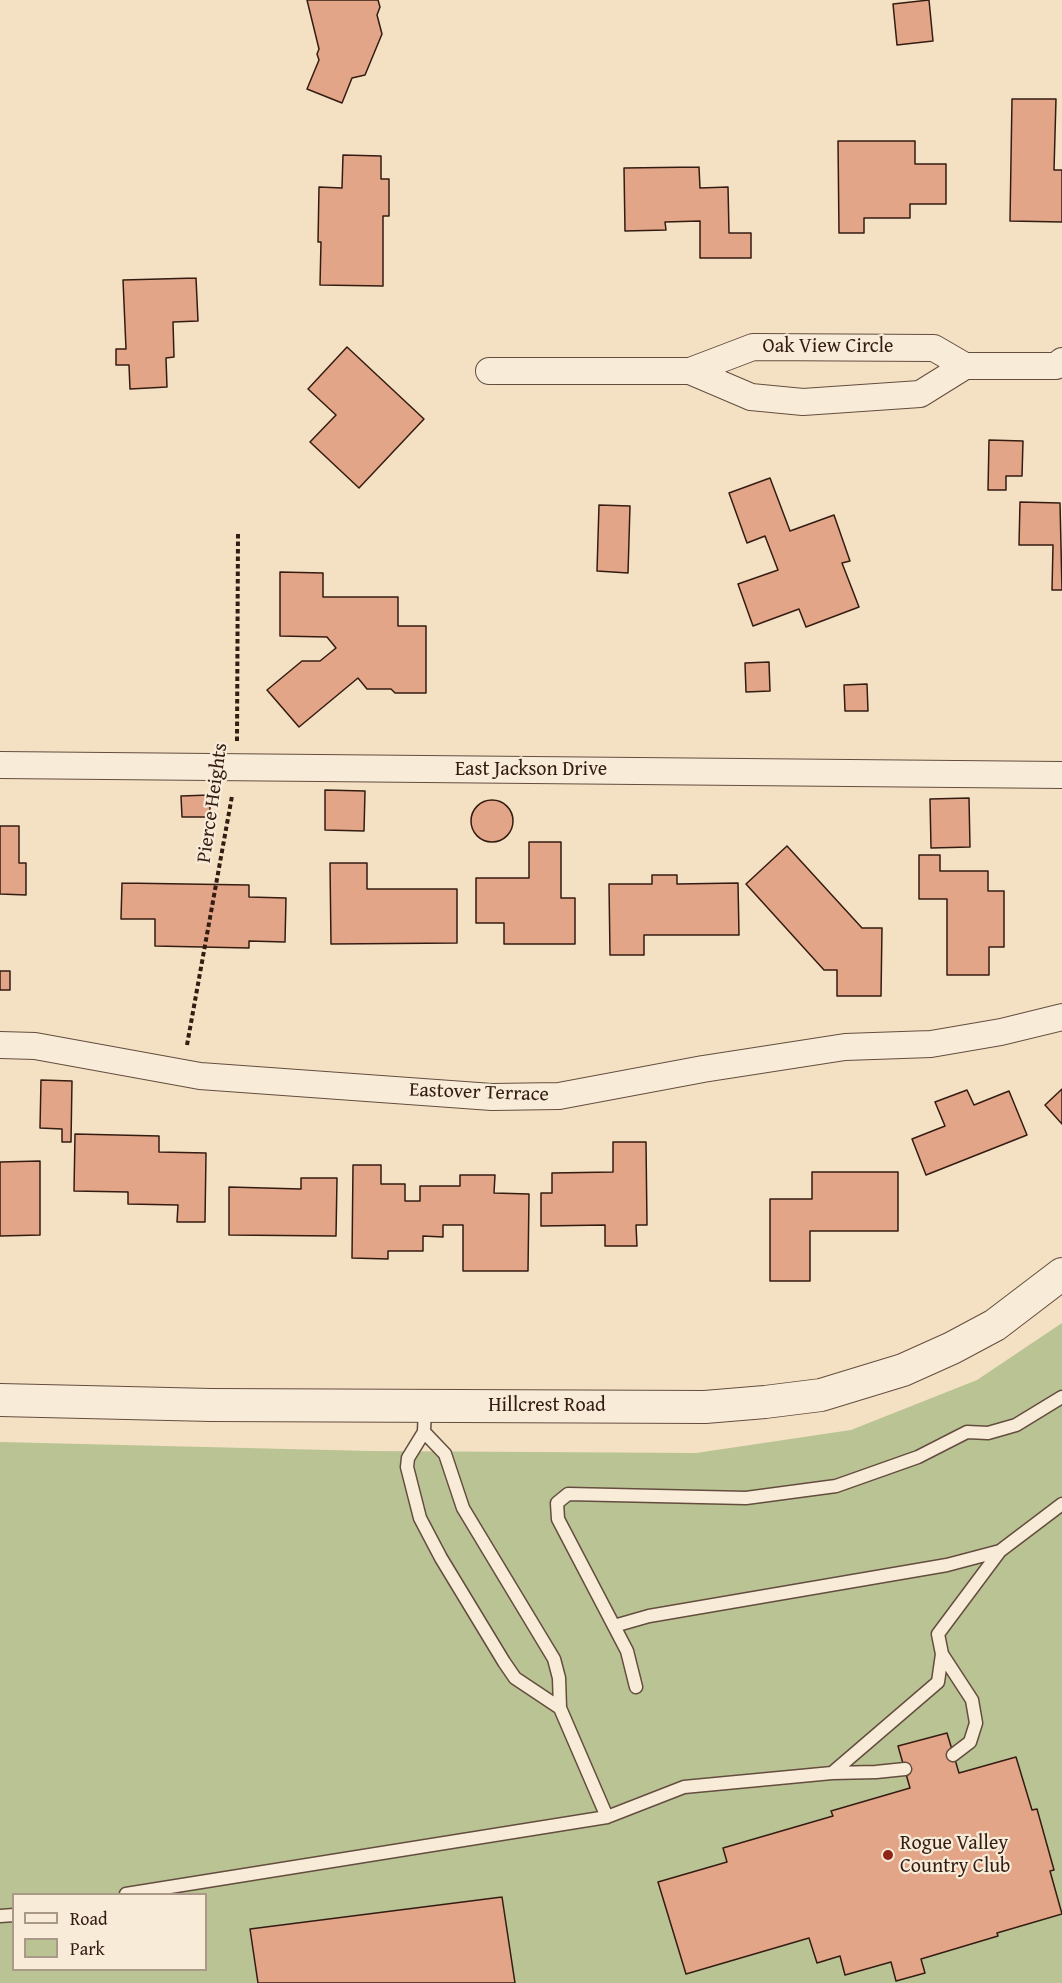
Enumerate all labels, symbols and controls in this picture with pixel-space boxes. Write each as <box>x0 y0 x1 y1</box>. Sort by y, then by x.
street label: Oak View Circle <box>763 335 893 359</box>
street label: Pierce Heights <box>193 742 233 864</box>
street label: East Jackson Drive <box>455 758 607 782</box>
street label: Eastover Terrace <box>409 1079 549 1107</box>
street label: Hillcrest Road <box>488 1394 606 1418</box>
place label: Rogue Valley Country Club <box>900 1832 1010 1879</box>
marker: Rogue Valley Country Club <box>881 1848 895 1862</box>
legend <box>12 1893 207 1971</box>
text: Road <box>70 1905 108 1932</box>
text: Park <box>70 1935 105 1962</box>

